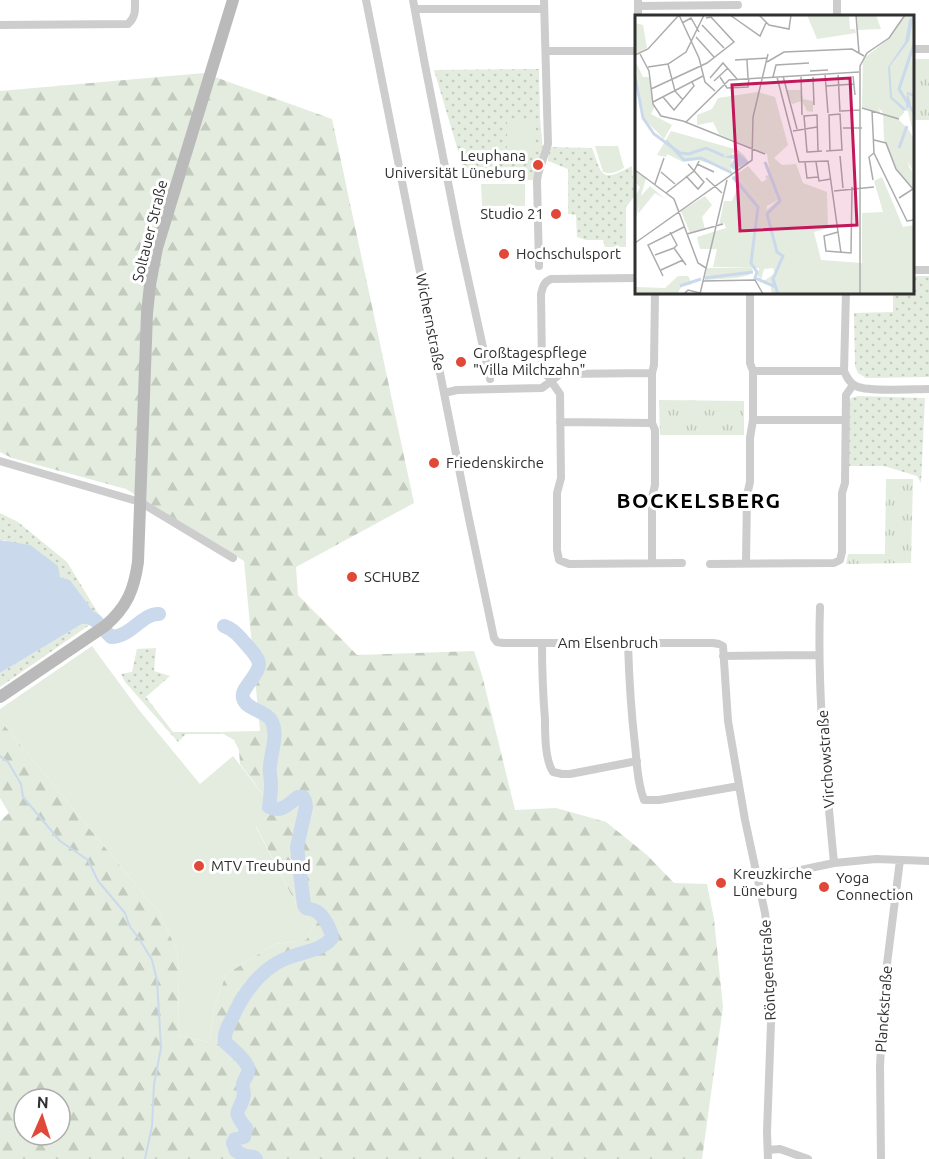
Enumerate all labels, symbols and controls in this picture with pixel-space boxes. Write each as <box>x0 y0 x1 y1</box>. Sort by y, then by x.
inset map <box>635 15 914 294</box>
place label: Leuphana Universität Lüneburg <box>385 147 526 181</box>
marker: Leuphana Universität Lüneburg <box>531 158 545 172</box>
street label: Soltauer Straße <box>129 178 170 284</box>
place label: Studio 21 <box>480 205 544 222</box>
marker: Studio 21 <box>549 207 563 221</box>
place label: Hochschulsport <box>516 245 621 262</box>
marker: Hochschulsport <box>497 247 511 261</box>
street label: Wichernstraße <box>413 272 448 372</box>
place label: Großtagespflege "Villa Milchzahn" <box>473 344 587 378</box>
marker: Großtagespflege "Villa Milchzahn" <box>454 355 468 369</box>
place label: Friedenskirche <box>446 454 544 471</box>
marker: Friedenskirche <box>427 456 441 470</box>
district label: BOCKELSBERG <box>616 488 782 512</box>
place label: SCHUBZ <box>364 568 420 585</box>
marker: SCHUBZ <box>345 570 359 584</box>
street label: Am Elsenbruch <box>558 634 658 651</box>
street label: Virchowstraße <box>814 709 837 809</box>
place label: MTV Treubund <box>211 857 311 874</box>
marker: MTV Treubund <box>192 859 206 873</box>
place label: Kreuzkirche Lüneburg <box>733 865 812 899</box>
place label: Yoga Connection <box>836 869 913 903</box>
marker: Kreuzkirche Lüneburg <box>714 876 728 890</box>
marker: Yoga Connection <box>817 880 831 894</box>
street label: Röntgenstraße <box>756 919 779 1021</box>
street label: Planckstraße <box>872 965 895 1053</box>
north arrow <box>12 1087 72 1147</box>
text: N <box>36 1093 49 1111</box>

